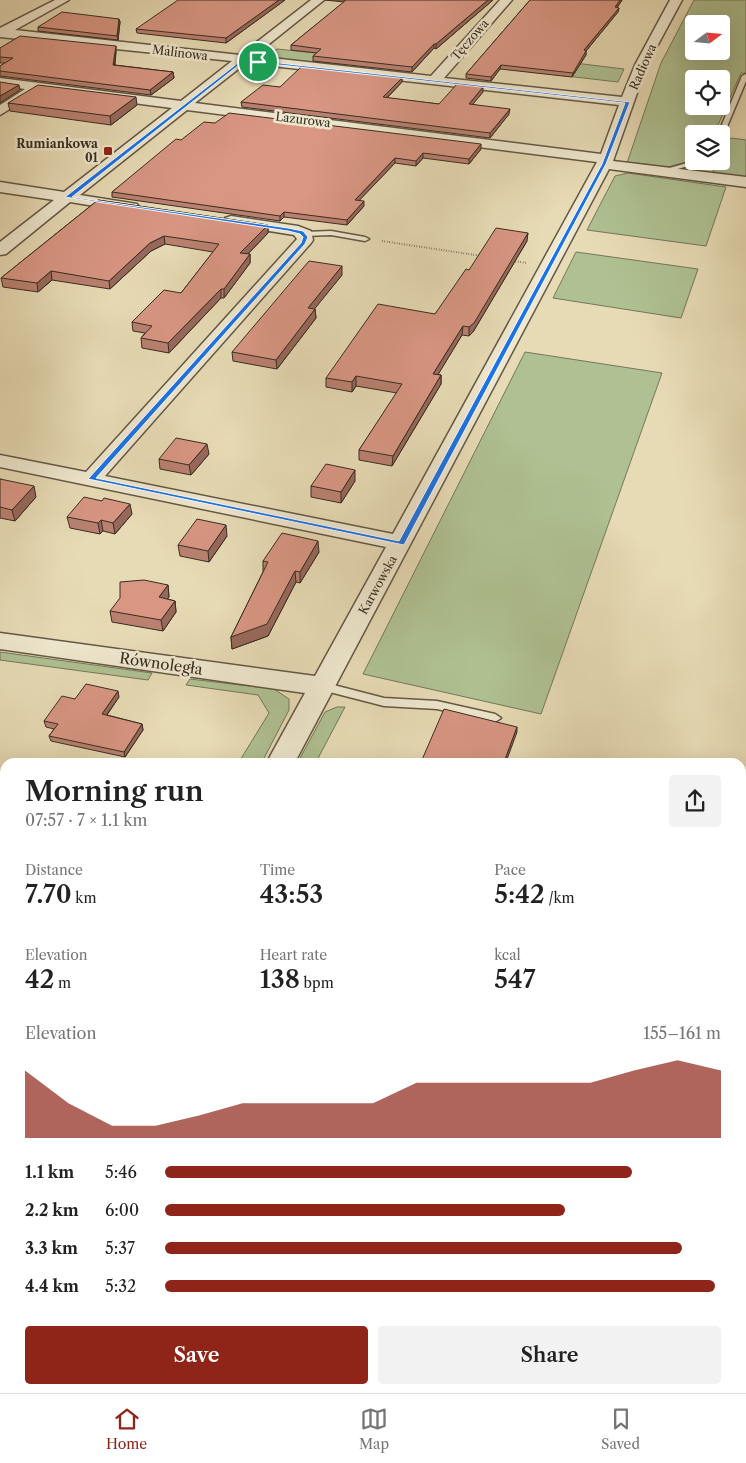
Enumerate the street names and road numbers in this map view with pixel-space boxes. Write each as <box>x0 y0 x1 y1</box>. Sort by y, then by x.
street label: Tęczowa <box>448 15 492 63</box>
street label: Radiowa <box>626 41 660 92</box>
street label: Malinowa <box>151 42 209 63</box>
street label: Lazurowa <box>275 109 332 130</box>
street label: Karwowska <box>355 552 400 617</box>
street label: Równoległa <box>118 648 204 679</box>

